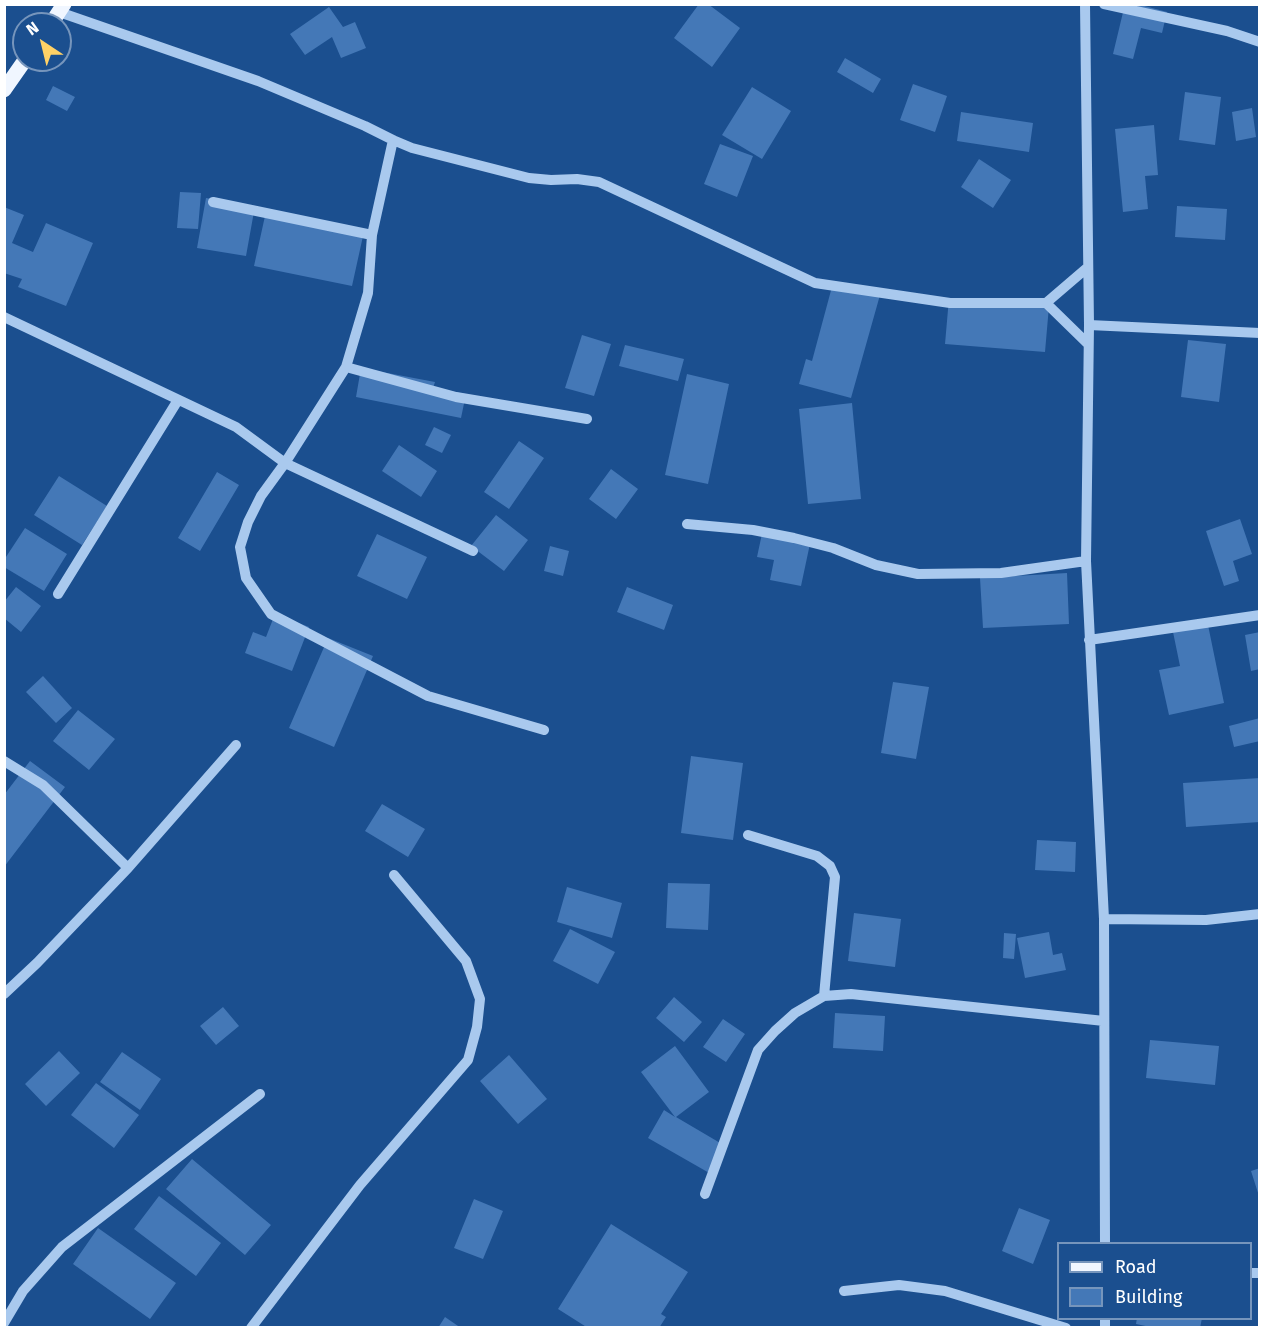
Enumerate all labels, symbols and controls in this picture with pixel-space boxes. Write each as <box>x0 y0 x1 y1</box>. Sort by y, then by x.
north arrow <box>12 12 72 72</box>
text: N <box>23 18 42 39</box>
legend <box>1057 1242 1252 1320</box>
text: Road <box>1115 1256 1157 1278</box>
text: Building <box>1115 1286 1182 1308</box>

